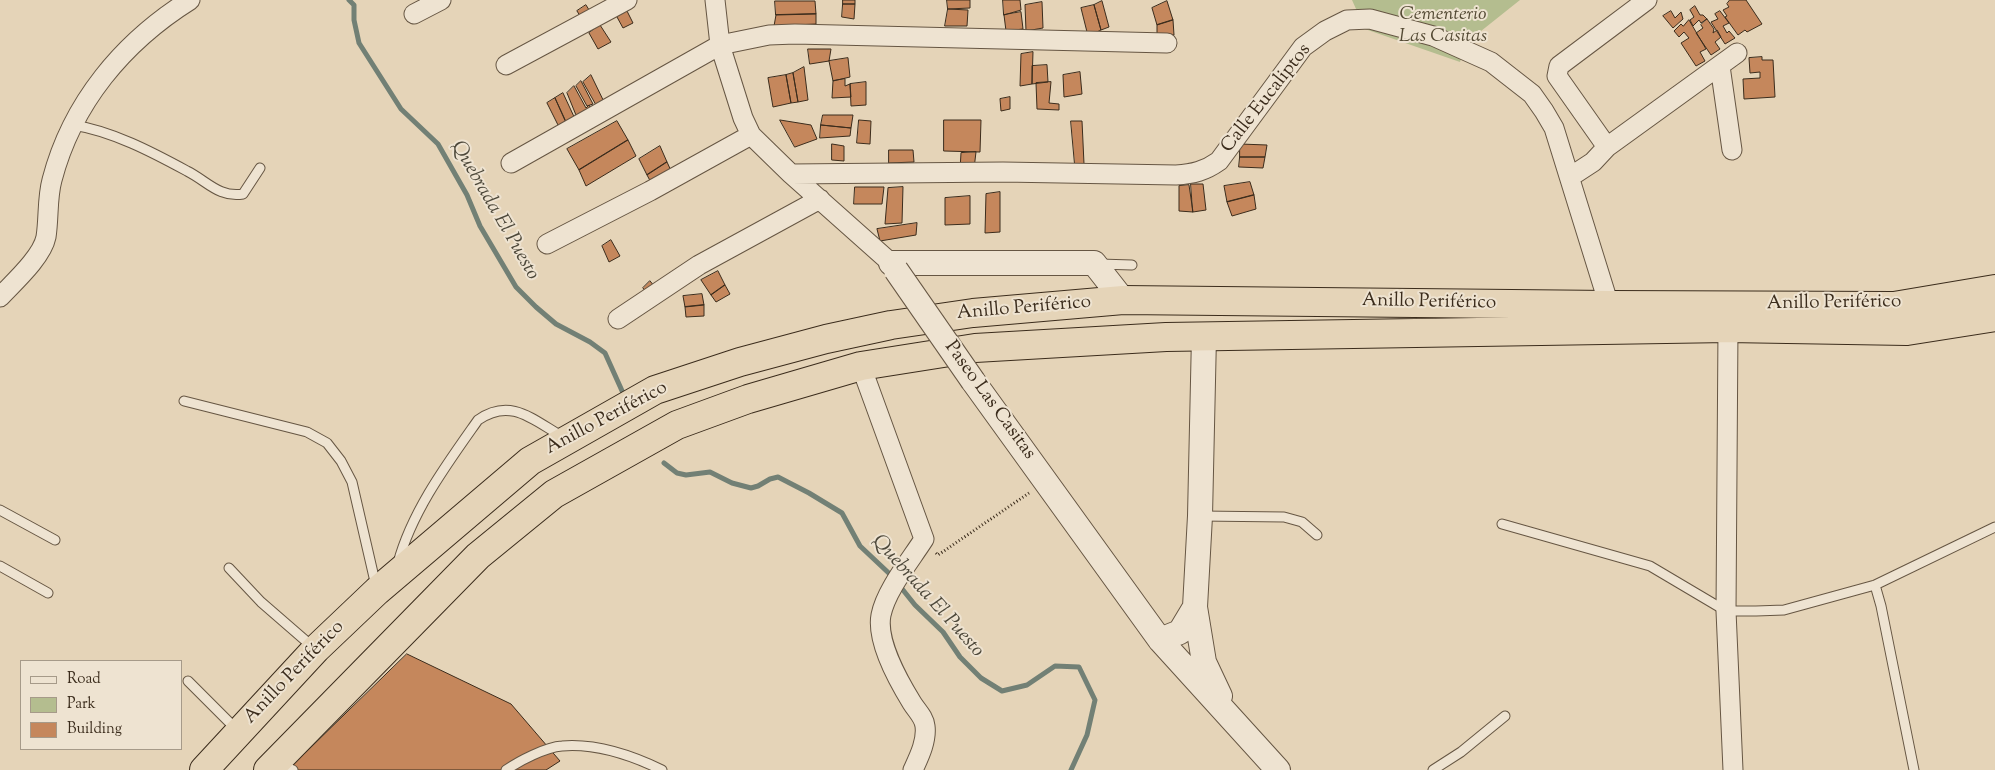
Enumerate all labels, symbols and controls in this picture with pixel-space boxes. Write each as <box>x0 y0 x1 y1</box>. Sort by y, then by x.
park label: Cementerio Las Casitas <box>1399 5 1487 49</box>
street label: Calle Eucaliptos <box>1217 40 1317 158</box>
water label: Quebrada El Puesto <box>444 137 544 285</box>
street label: Anillo Periférico <box>1362 290 1496 316</box>
street label: Anillo Periférico <box>1767 291 1901 317</box>
street label: Anillo Periférico <box>956 292 1092 326</box>
street label: Paseo Las Casitas <box>938 337 1040 465</box>
street label: Anillo Periférico <box>542 377 672 461</box>
water label: Quebrada El Puesto <box>866 531 988 663</box>
street label: Anillo Periférico <box>240 617 350 729</box>
legend <box>20 660 182 750</box>
text: Road <box>67 669 101 690</box>
text: Park <box>67 694 96 715</box>
text: Building <box>67 719 122 740</box>

